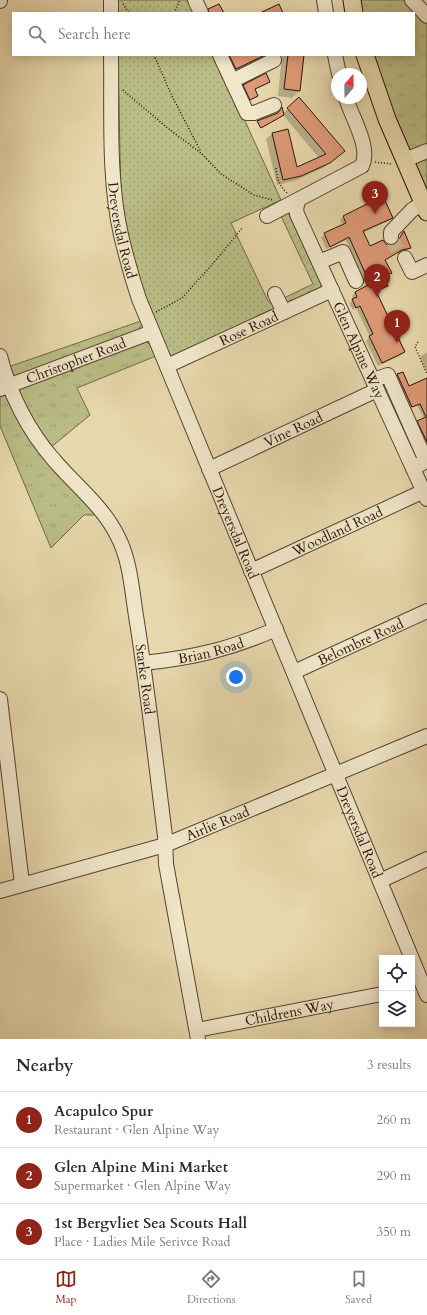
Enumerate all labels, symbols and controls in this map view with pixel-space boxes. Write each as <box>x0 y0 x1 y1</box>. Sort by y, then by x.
search box <box>12 12 415 56</box>
icon: search <box>26 23 48 45</box>
text: Search here <box>58 24 131 44</box>
north arrow <box>331 68 367 104</box>
street label: Dreyersdal Road <box>104 181 142 281</box>
pin: 3 <box>362 181 388 214</box>
pin: 2 <box>364 264 390 297</box>
street label: Glen Alpine Way <box>329 299 390 402</box>
street label: Rose Road <box>216 306 282 350</box>
pin: 1 <box>384 310 410 343</box>
street label: Christopher Road <box>23 333 129 388</box>
street label: Vine Road <box>261 407 326 451</box>
street label: Dreyersdal Road <box>208 484 263 582</box>
street label: Woodland Road <box>288 502 386 561</box>
street label: Belombre Road <box>314 613 407 669</box>
street label: Brian Road <box>177 633 247 668</box>
street label: Starke Road <box>131 643 159 716</box>
your location <box>226 667 246 687</box>
street label: Dreyersdal Road <box>332 783 387 881</box>
street label: Airlie Road <box>183 801 253 845</box>
map controls <box>379 955 415 1027</box>
button: locate <box>379 955 415 991</box>
button: layers <box>379 991 415 1027</box>
street label: Childrens Way <box>243 994 336 1030</box>
text: Nearby <box>16 1054 73 1077</box>
text: 3 results <box>367 1056 411 1074</box>
text: Acapulco Spur <box>54 1101 153 1121</box>
text: 1 <box>26 1111 32 1129</box>
text: 260 m <box>377 1111 411 1129</box>
text: Restaurant · Glen Alpine Way <box>54 1121 219 1139</box>
text: Glen Alpine Mini Market <box>54 1157 228 1177</box>
text: 2 <box>26 1167 32 1185</box>
text: 290 m <box>377 1167 411 1185</box>
text: Supermarket · Glen Alpine Way <box>54 1177 231 1195</box>
text: 1st Bergvliet Sea Scouts Hall <box>54 1213 247 1233</box>
text: 3 <box>26 1223 32 1241</box>
text: 350 m <box>377 1223 411 1241</box>
text: Place · Ladies Mile Serivce Road <box>54 1233 230 1251</box>
tab: Map <box>55 1268 77 1307</box>
tab: Directions <box>187 1268 235 1307</box>
tab: Saved <box>345 1268 372 1307</box>

